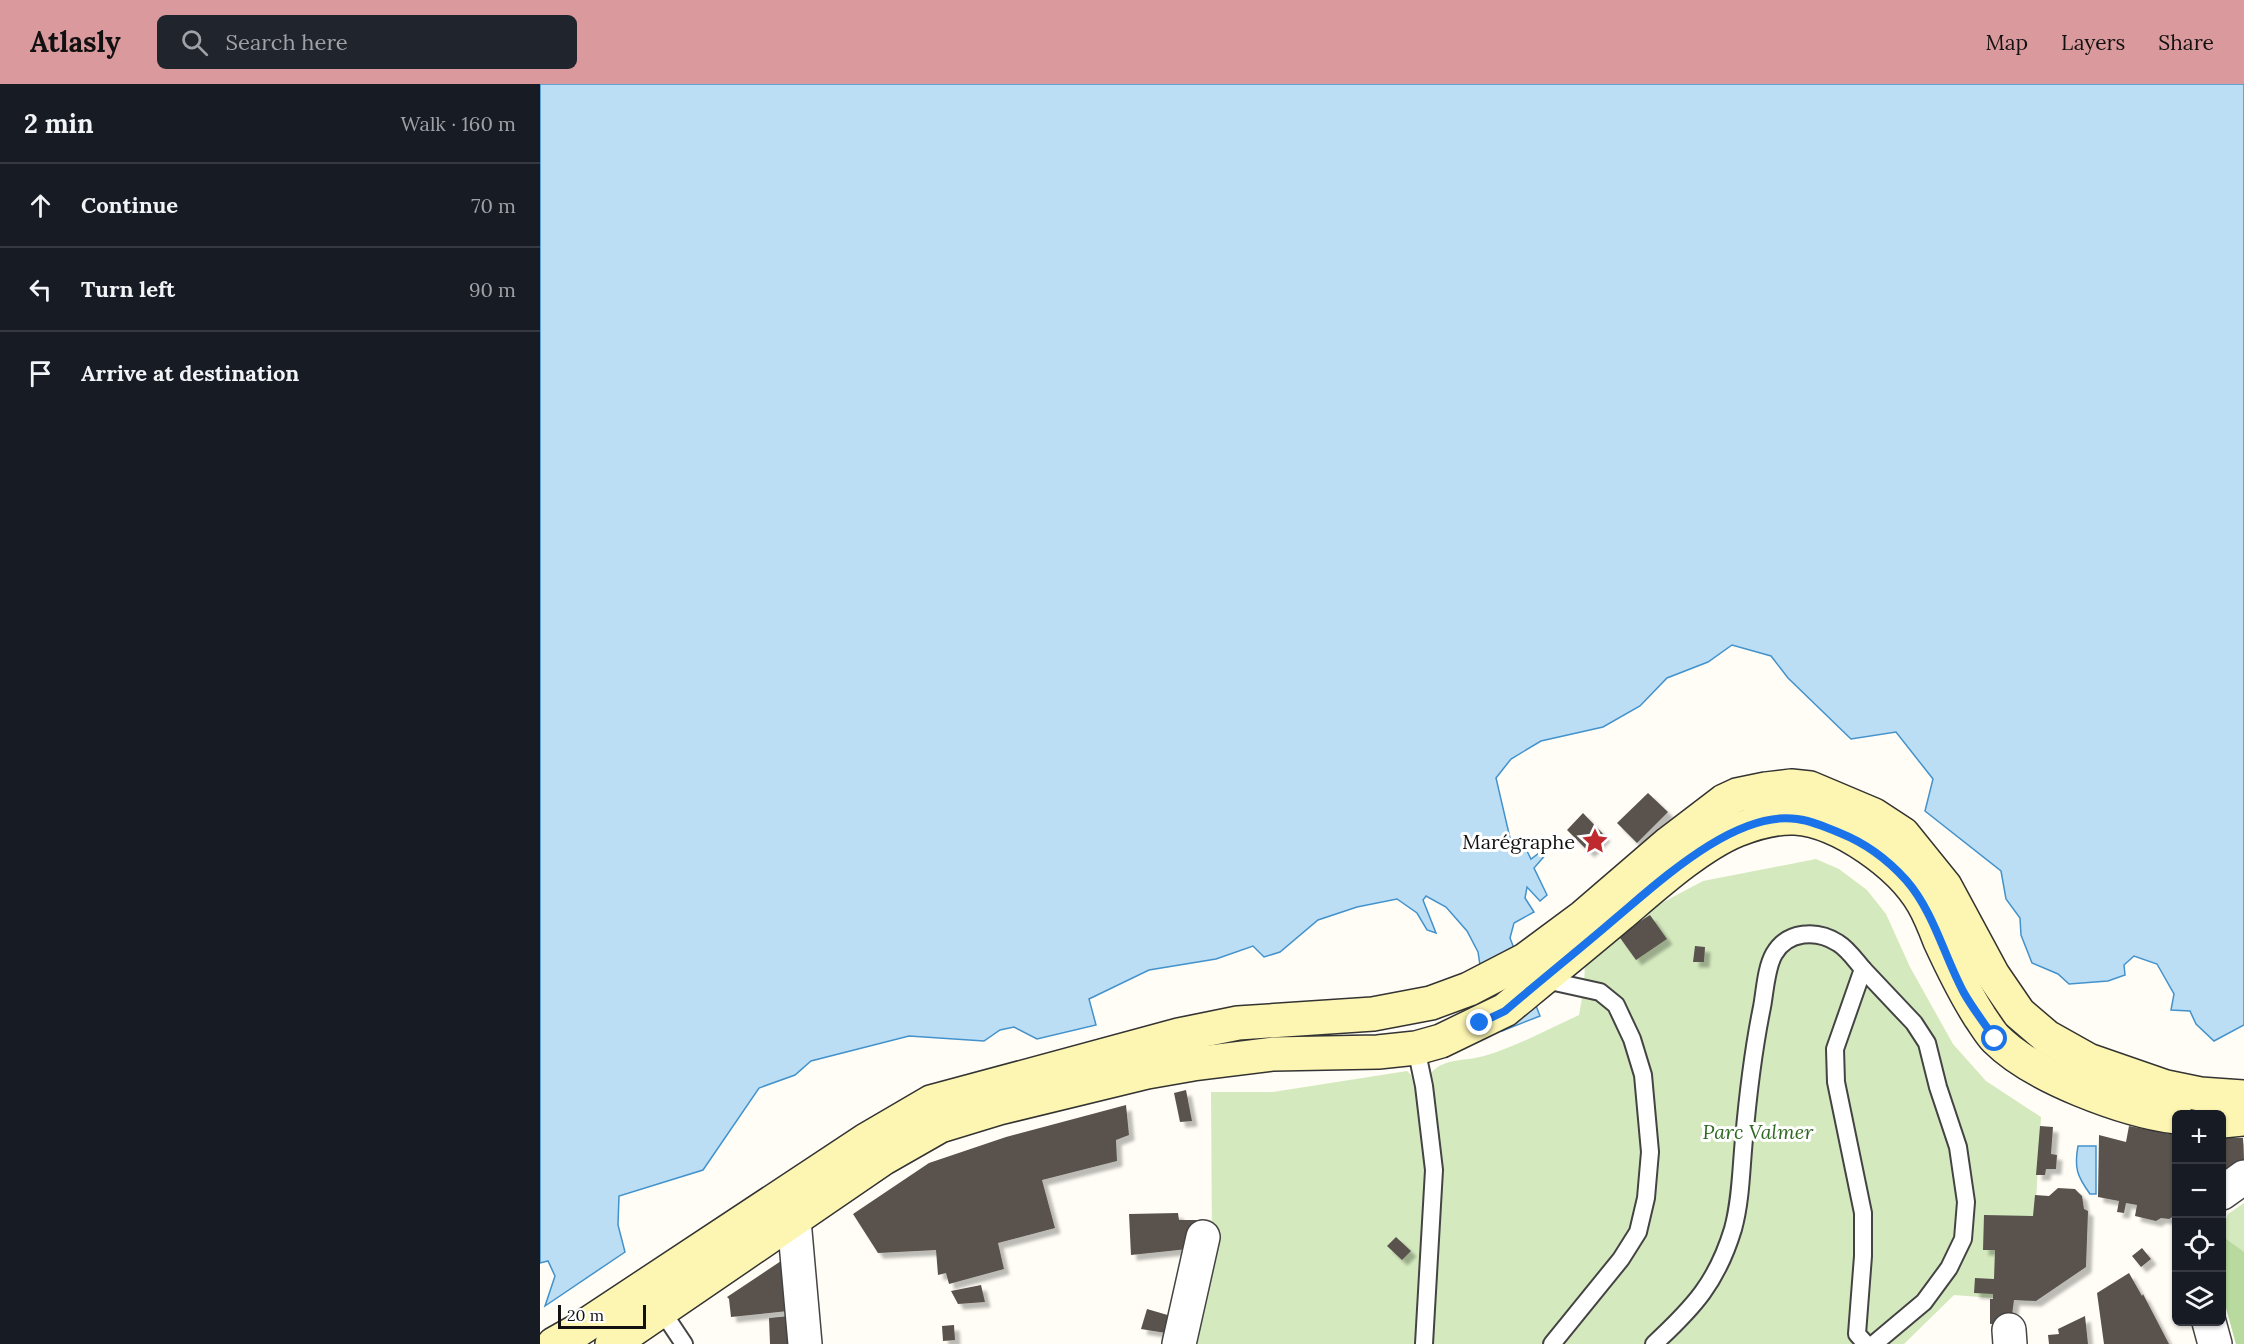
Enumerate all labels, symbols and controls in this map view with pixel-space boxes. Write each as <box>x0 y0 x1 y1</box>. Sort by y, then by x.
search box <box>157 15 577 69</box>
text: Atlasly <box>30 24 121 60</box>
icon: search <box>178 26 211 59</box>
text: Search here <box>226 28 348 56</box>
text: Map <box>1985 29 2028 56</box>
text: Layers <box>2061 29 2125 56</box>
text: Share <box>2158 29 2214 56</box>
text: 2 min <box>24 107 94 140</box>
text: Walk · 160 m <box>400 111 516 136</box>
icon: ahead <box>24 189 57 222</box>
text: Continue <box>81 191 178 219</box>
text: 70 m <box>471 193 516 218</box>
icon: left <box>24 273 57 306</box>
text: Turn left <box>81 275 175 303</box>
text: 90 m <box>469 277 516 302</box>
icon: arrive <box>24 357 57 390</box>
text: Arrive at destination <box>81 359 299 387</box>
place icon: Marégraphe <box>1580 826 1610 856</box>
place label: Marégraphe <box>1462 829 1575 854</box>
route end <box>1466 1009 1492 1035</box>
route start <box>1981 1025 2007 1051</box>
map controls <box>2172 1110 2226 1326</box>
button: + <box>2172 1110 2226 1164</box>
park label: Parc Valmer <box>1703 1119 1814 1144</box>
button: − <box>2172 1164 2226 1218</box>
button: locate <box>2172 1218 2226 1272</box>
button: layers <box>2172 1272 2226 1326</box>
scale bar <box>558 1302 646 1330</box>
text: 20 m <box>567 1305 604 1325</box>

